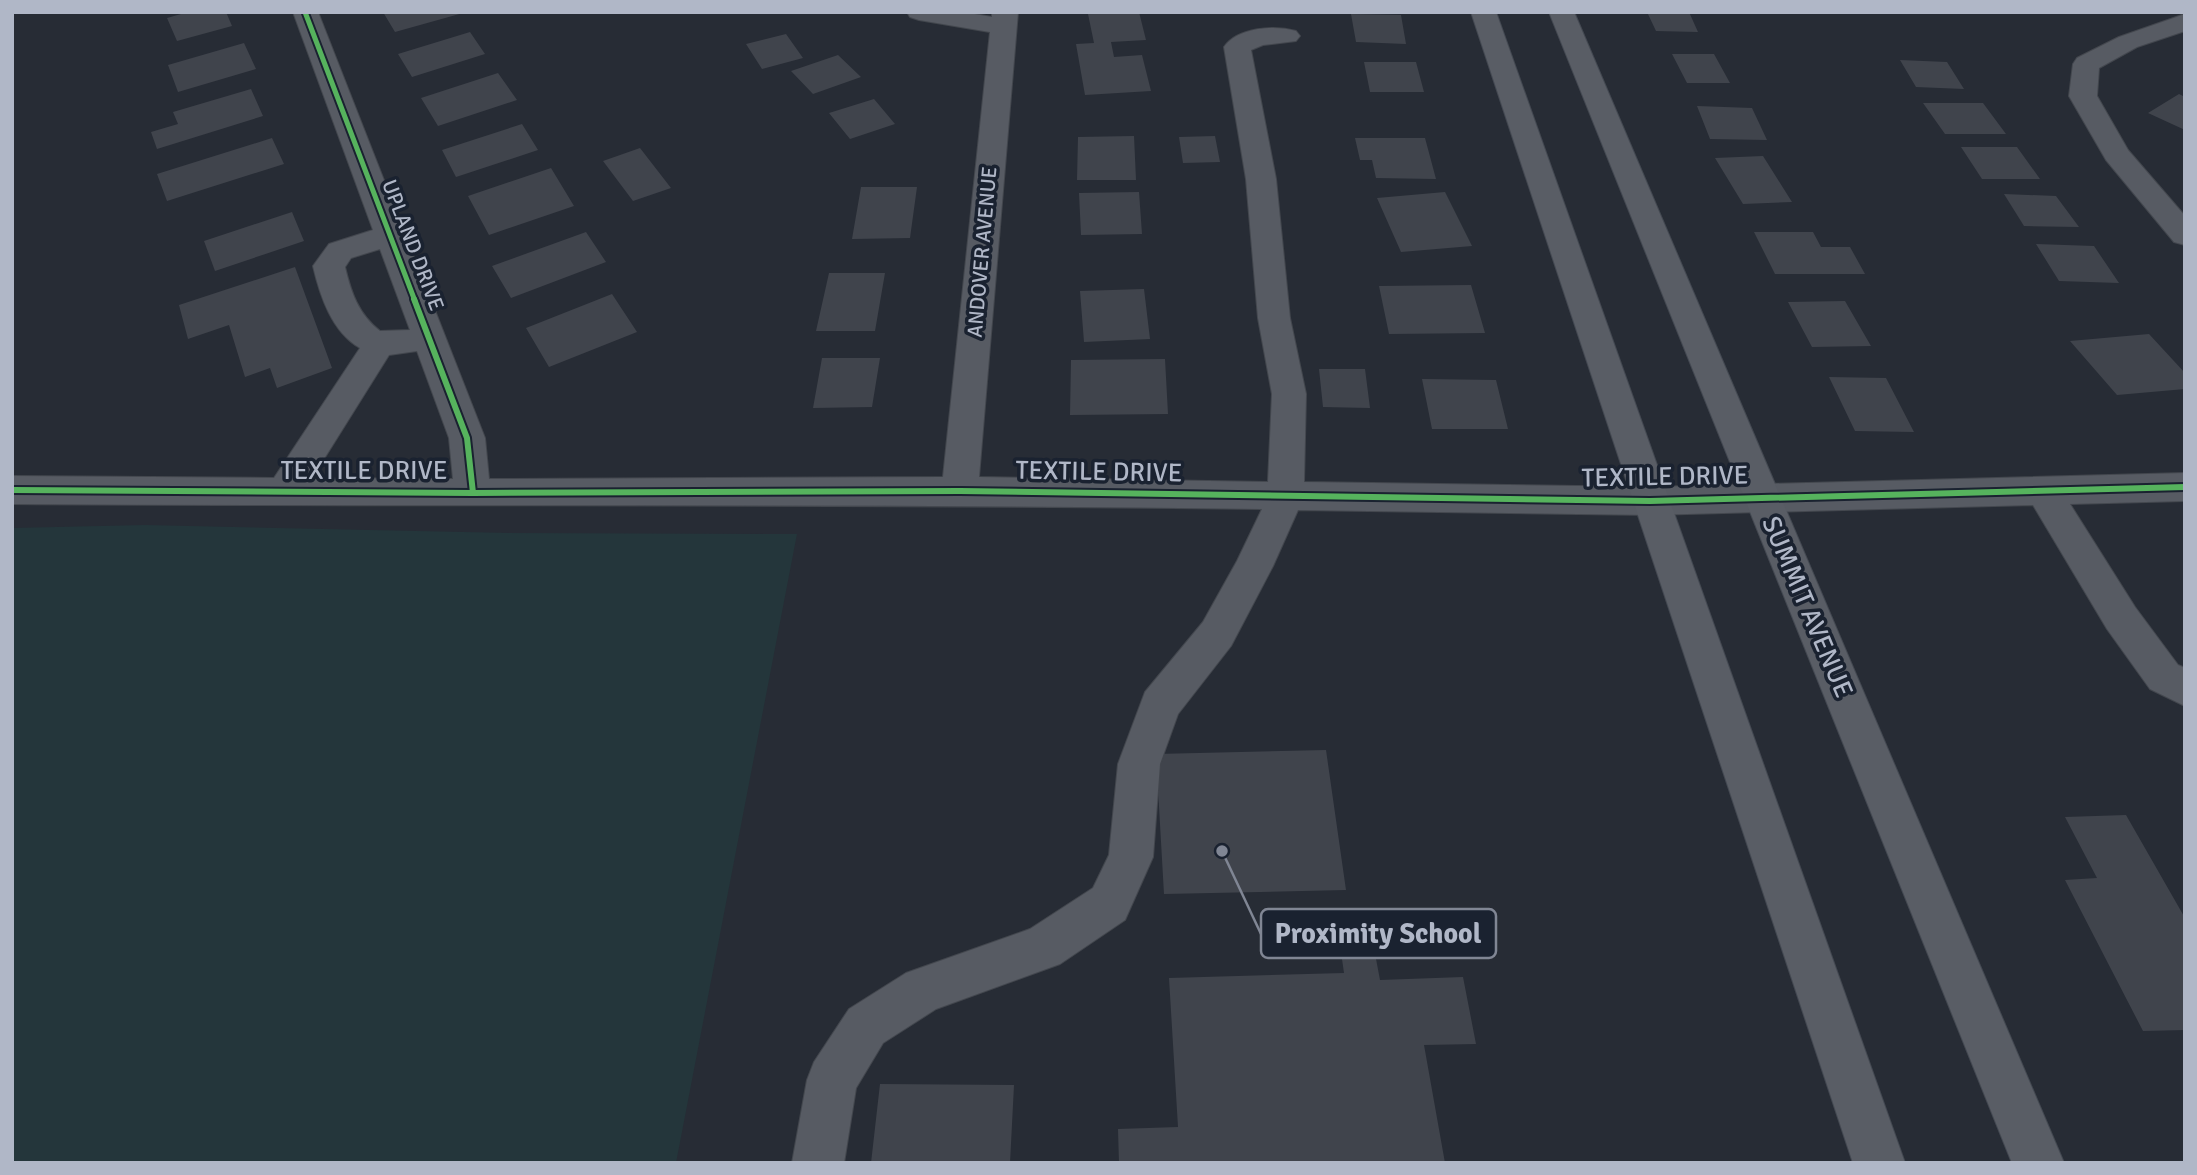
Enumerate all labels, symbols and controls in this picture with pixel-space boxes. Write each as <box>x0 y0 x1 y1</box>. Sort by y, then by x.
street label: ANDOVER AVENUE <box>962 165 1002 339</box>
street label: UPLAND DRIVE <box>376 176 450 314</box>
street label: TEXTILE DRIVE <box>281 455 447 487</box>
street label: TEXTILE DRIVE <box>1015 455 1183 489</box>
street label: TEXTILE DRIVE <box>1581 460 1749 494</box>
street label: SUMMIT AVENUE <box>1754 512 1860 702</box>
callout: Proximity School <box>1261 909 1496 958</box>
text: Proximity School <box>1275 917 1482 951</box>

